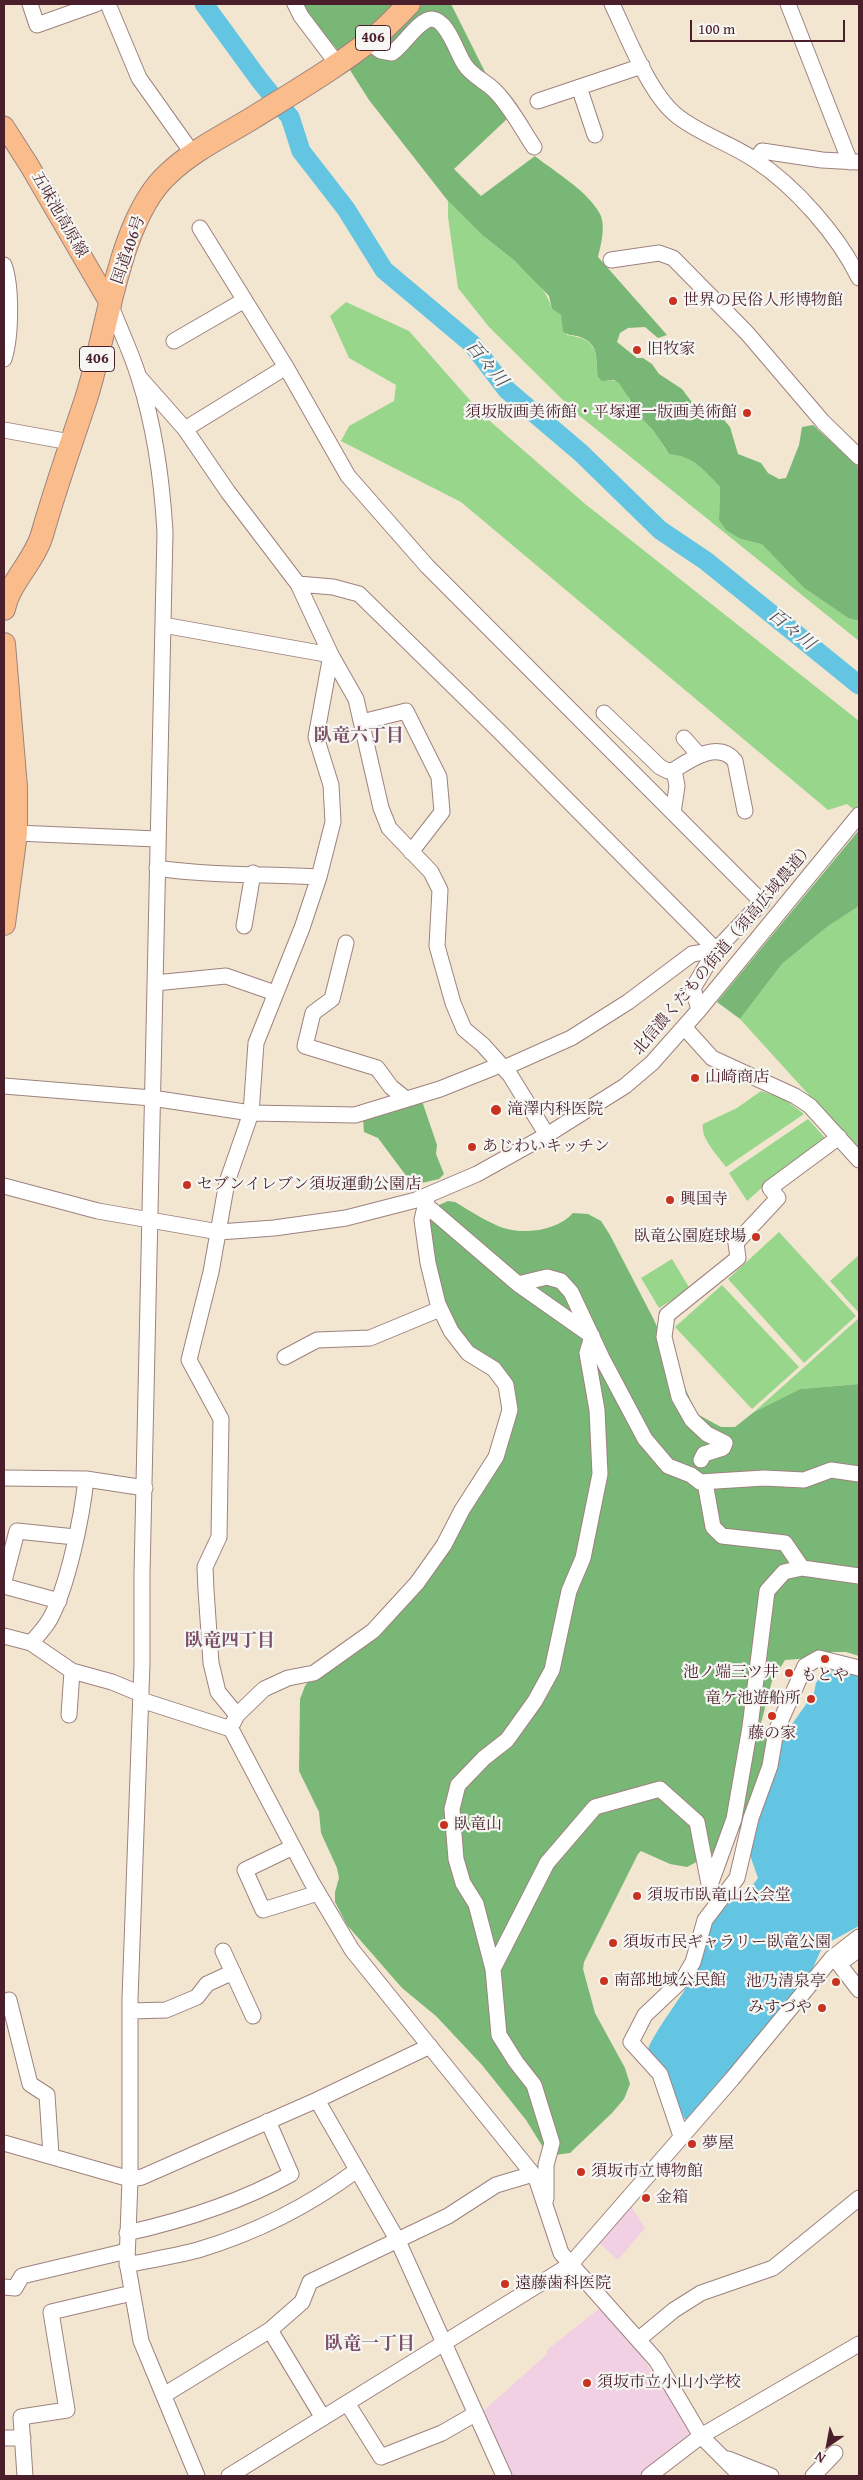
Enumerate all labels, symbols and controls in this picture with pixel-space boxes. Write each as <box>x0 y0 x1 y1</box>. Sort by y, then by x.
scale bar <box>693 10 848 42</box>
text: 100 m <box>698 18 735 39</box>
road number: 406 <box>356 26 390 50</box>
street label: 五味池高原線 <box>27 169 91 261</box>
street label: 国道406号 <box>108 213 150 287</box>
place label: 世界の民俗人形博物館 <box>683 291 843 311</box>
marker: 世界の民俗人形博物館 <box>667 295 679 307</box>
water label: 百々川 <box>460 336 512 392</box>
place label: 旧牧家 <box>647 340 695 360</box>
marker: 旧牧家 <box>631 344 643 356</box>
road number: 406 <box>80 346 114 372</box>
place label: 須坂版画美術館・平塚運一版画美術館 <box>465 403 737 423</box>
marker: 須坂版画美術館・平塚運一版画美術館 <box>741 407 753 419</box>
water label: 百々川 <box>763 605 819 655</box>
district label: 臥竜六丁目 <box>314 725 404 747</box>
street label: 北信濃くだもの街道（須高広域農道） <box>629 839 819 1059</box>
place label: 山崎商店 <box>705 1068 769 1088</box>
marker: 山崎商店 <box>689 1072 701 1084</box>
place label: 滝澤内科医院 <box>507 1100 603 1120</box>
marker: 滝澤内科医院 <box>489 1103 503 1117</box>
place label: あじわいキッチン <box>482 1137 610 1157</box>
marker: あじわいキッチン <box>466 1141 478 1153</box>
place label: セブンイレブン須坂運動公園店 <box>197 1175 421 1195</box>
marker: セブンイレブン須坂運動公園店 <box>181 1179 193 1191</box>
place label: 興国寺 <box>680 1190 728 1210</box>
marker: 興国寺 <box>664 1194 676 1206</box>
place label: 臥竜公園庭球場 <box>634 1227 746 1247</box>
marker: 臥竜公園庭球場 <box>750 1231 762 1243</box>
district label: 臥竜四丁目 <box>185 1630 275 1652</box>
marker: もとや <box>819 1653 831 1665</box>
place label: 池ノ端三ツ井 <box>683 1663 779 1683</box>
place label: もとや <box>801 1666 849 1686</box>
marker: 池ノ端三ツ井 <box>783 1667 795 1679</box>
place label: 竜ケ池遊船所 <box>705 1689 801 1709</box>
marker: 竜ケ池遊船所 <box>805 1693 817 1705</box>
marker: 藤の家 <box>766 1710 778 1722</box>
place label: 藤の家 <box>748 1724 796 1744</box>
place label: 臥竜山 <box>454 1815 502 1835</box>
marker: 臥竜山 <box>438 1819 450 1831</box>
place label: 須坂市臥竜山公会堂 <box>647 1886 791 1906</box>
marker: 須坂市臥竜山公会堂 <box>631 1890 643 1902</box>
place label: 須坂市民ギャラリー臥竜公園 <box>623 1933 831 1953</box>
marker: 須坂市民ギャラリー臥竜公園 <box>607 1937 619 1949</box>
place label: 南部地域公民館 <box>614 1971 726 1991</box>
place label: 池乃清泉亭 <box>746 1972 826 1992</box>
marker: 南部地域公民館 <box>598 1975 610 1987</box>
marker: 池乃清泉亭 <box>830 1976 842 1988</box>
place label: みすづや <box>748 1998 812 2018</box>
marker: みすづや <box>816 2002 828 2014</box>
place label: 夢屋 <box>702 2134 734 2154</box>
marker: 夢屋 <box>686 2138 698 2150</box>
place label: 須坂市立博物館 <box>591 2162 703 2182</box>
marker: 須坂市立博物館 <box>575 2166 587 2178</box>
place label: 金箱 <box>656 2188 688 2208</box>
marker: 金箱 <box>640 2192 652 2204</box>
place label: 遠藤歯科医院 <box>515 2274 611 2294</box>
marker: 遠藤歯科医院 <box>499 2278 511 2290</box>
district label: 臥竜一丁目 <box>325 2333 415 2355</box>
place label: 須坂市立小山小学校 <box>597 2373 741 2393</box>
marker: 須坂市立小山小学校 <box>581 2377 593 2389</box>
north arrow <box>803 2420 853 2470</box>
text: N <box>810 2447 829 2469</box>

